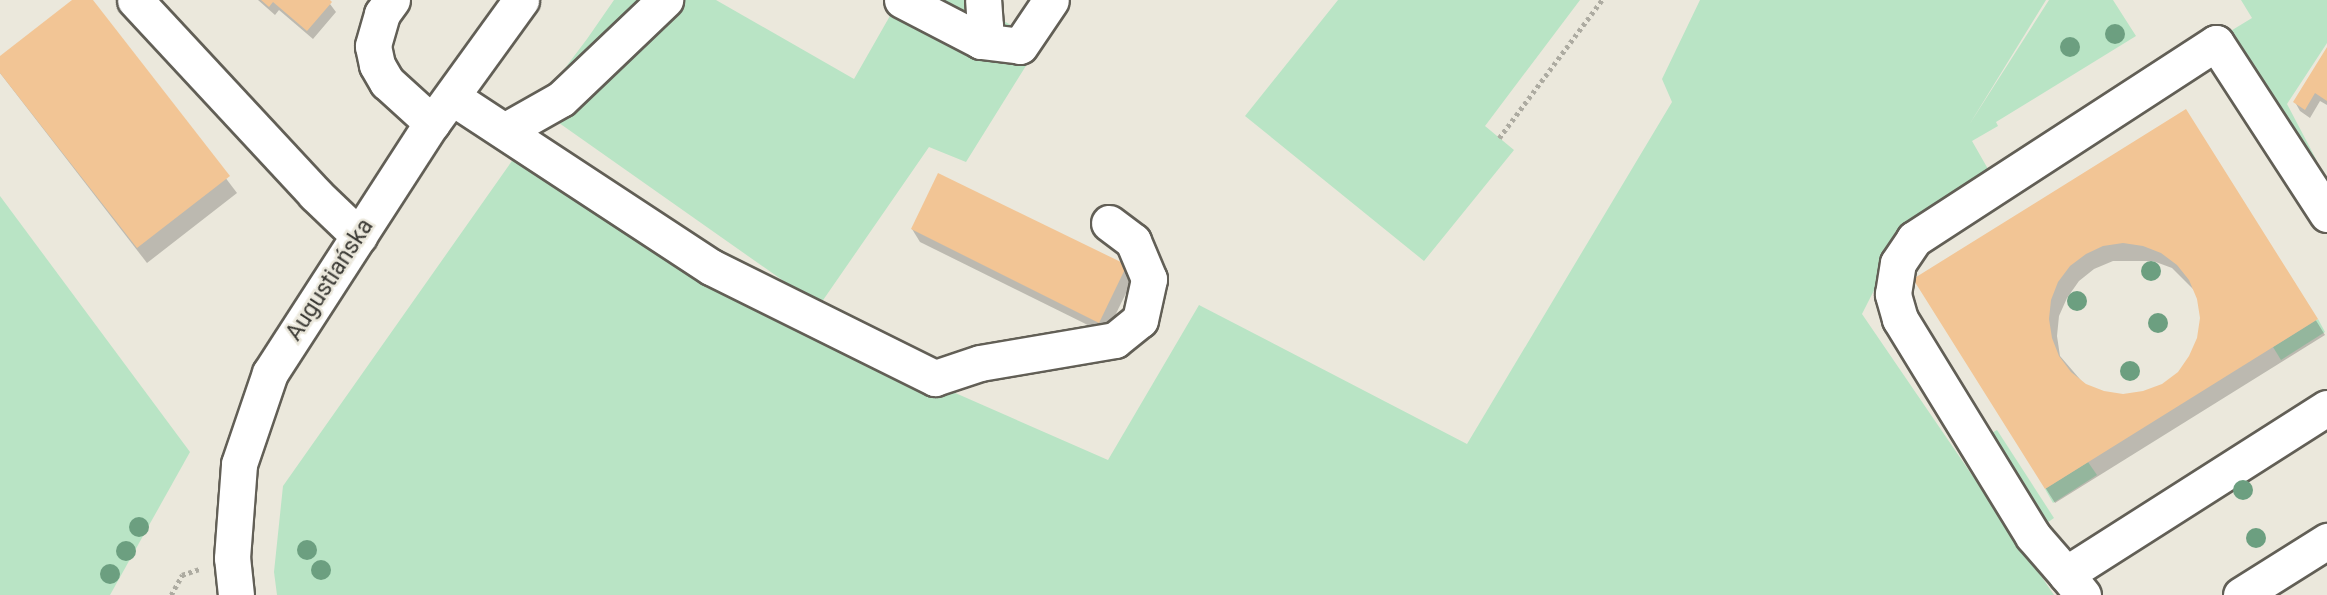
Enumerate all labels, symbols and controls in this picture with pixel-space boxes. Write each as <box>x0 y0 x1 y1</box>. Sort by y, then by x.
street label: Augustiańska <box>280 214 380 346</box>

